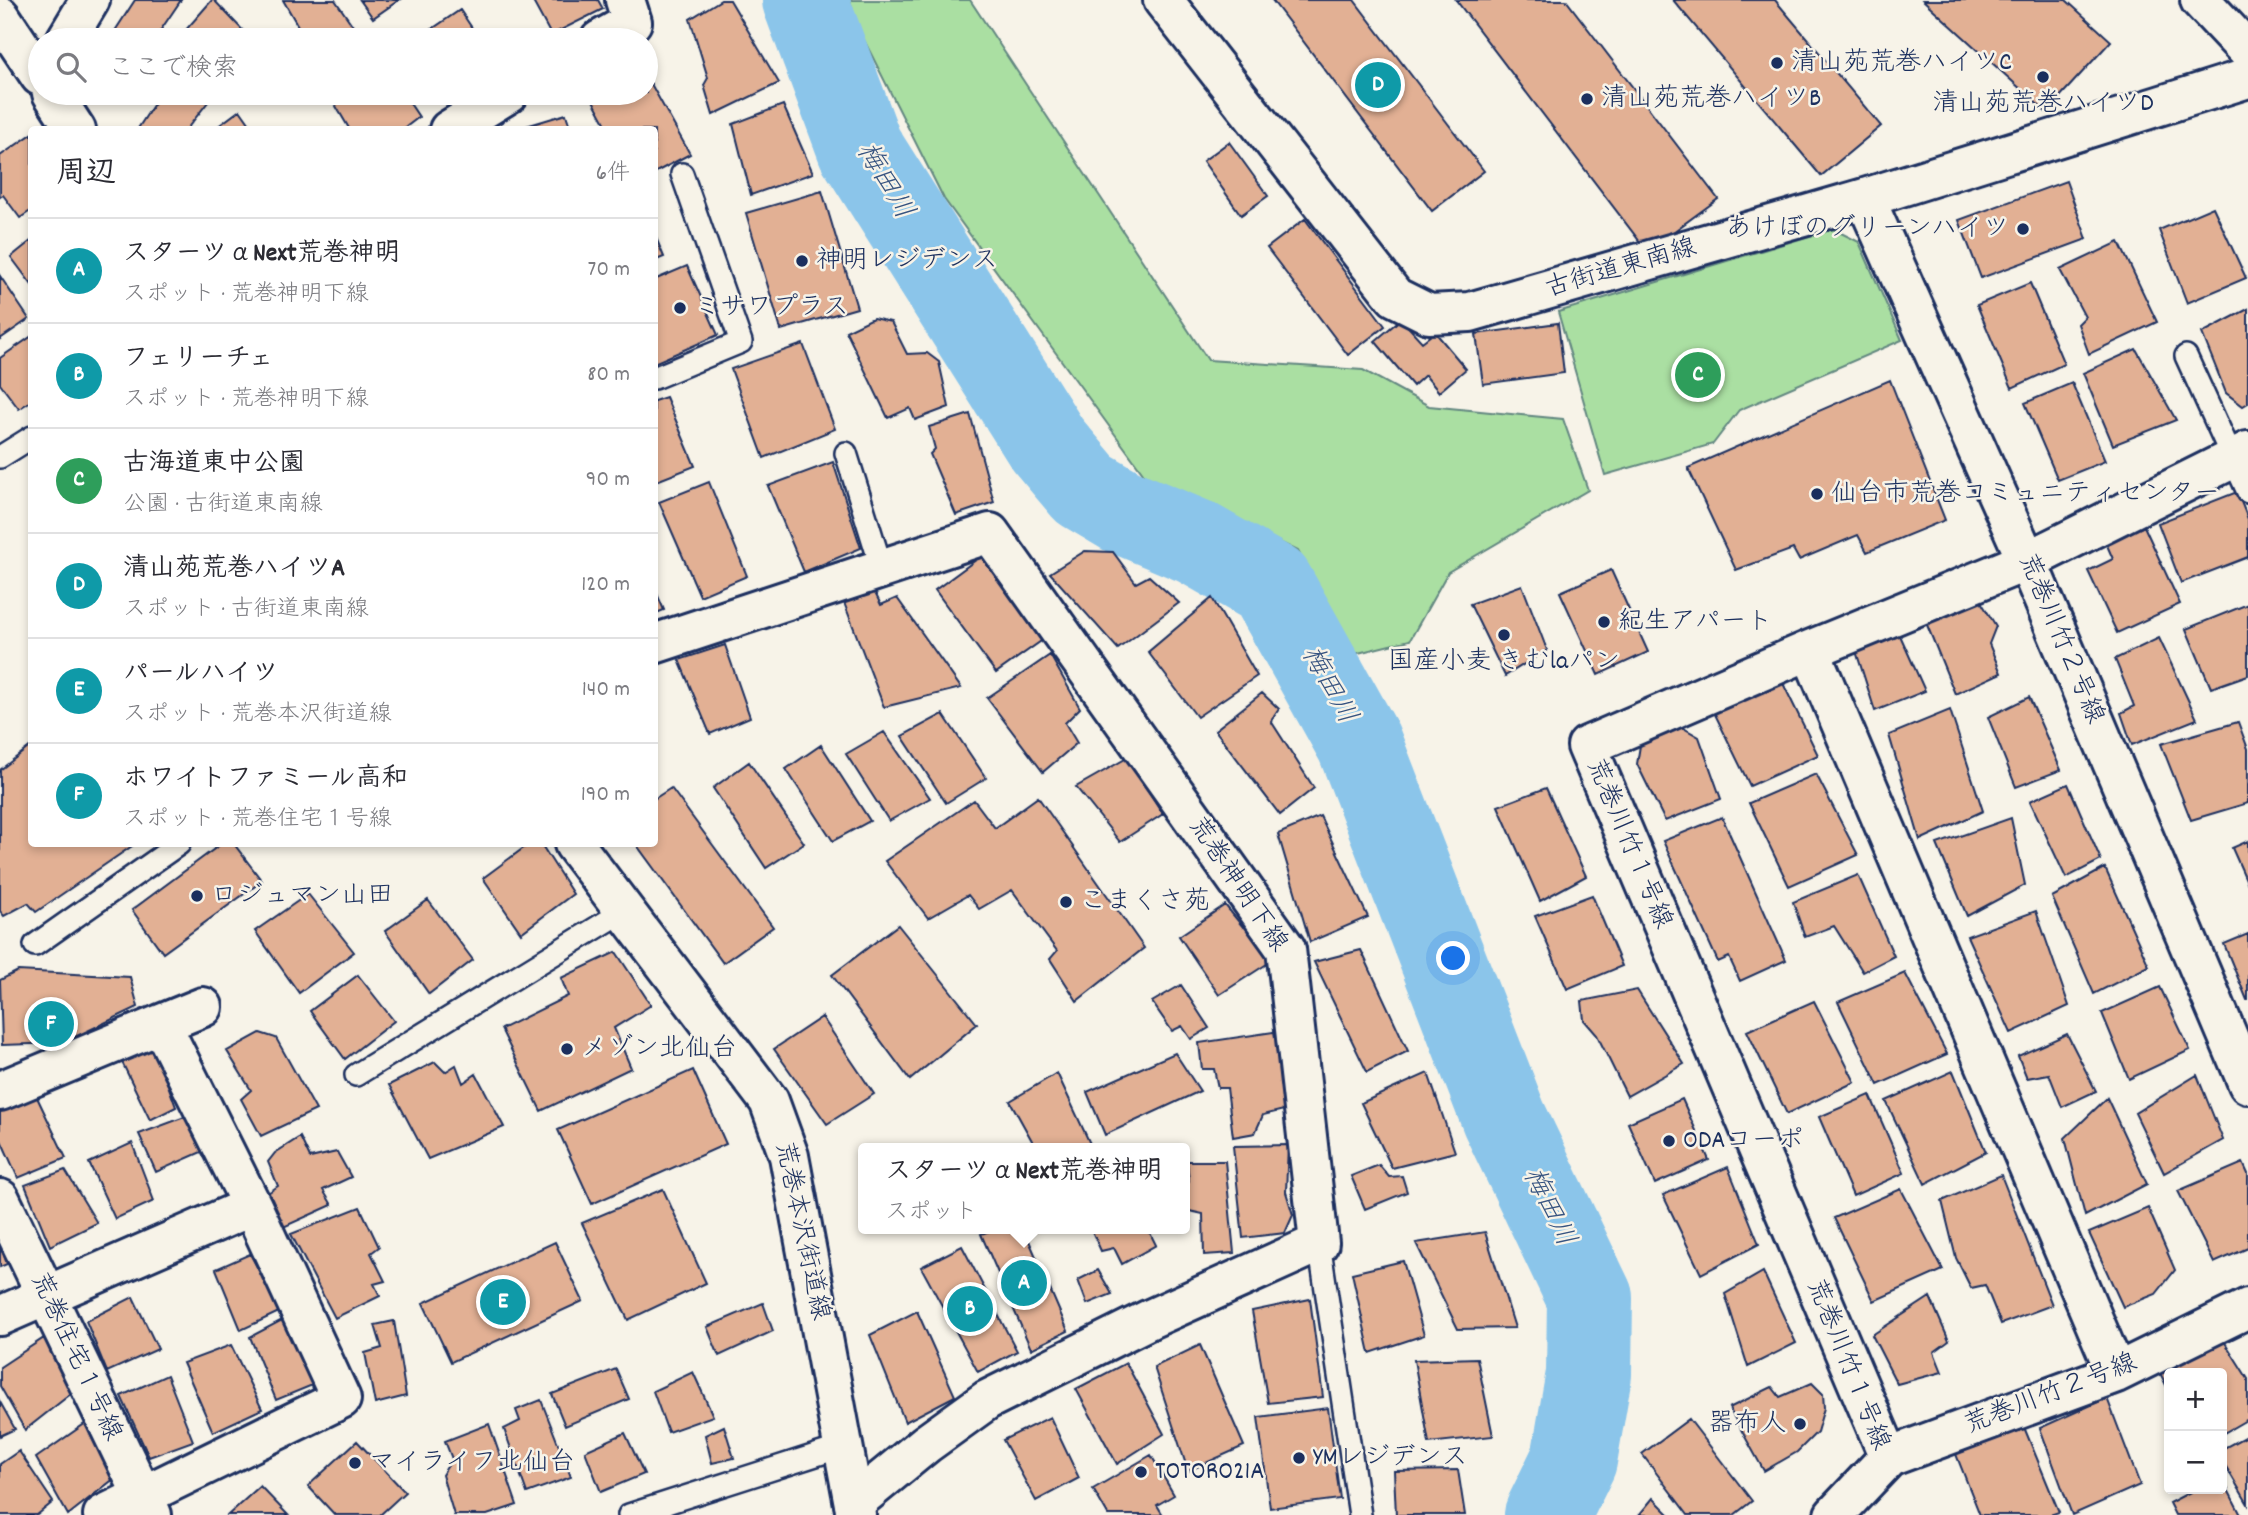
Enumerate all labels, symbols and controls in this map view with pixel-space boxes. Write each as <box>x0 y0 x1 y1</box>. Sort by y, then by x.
search box <box>28 28 658 105</box>
place label: 清山苑荒巻ハイツC <box>1791 45 2012 82</box>
icon: search <box>52 48 90 86</box>
text: ここで検索 <box>108 51 238 88</box>
marker: 清山苑荒巻ハイツC <box>1769 55 1785 71</box>
pin: D <box>1355 59 1401 111</box>
marker: 清山苑荒巻ハイツD <box>2035 69 2051 85</box>
place label: 清山苑荒巻ハイツB <box>1601 81 1821 118</box>
place label: 清山苑荒巻ハイツD <box>1932 86 2154 123</box>
marker: 清山苑荒巻ハイツB <box>1579 91 1595 107</box>
water label: 梅田川 <box>844 136 922 228</box>
text: 周辺 <box>56 154 116 197</box>
text: 6件 <box>596 158 630 191</box>
place label: あけぼのグリーンハイツ <box>1726 211 2009 248</box>
marker: あけぼのグリーンハイツ <box>2015 221 2031 237</box>
street label: 古街道東南線 <box>1541 230 1701 308</box>
text: スターツαNext荒巻神明 <box>123 236 401 273</box>
place label: 神明レジデンス <box>816 243 998 280</box>
marker: 神明レジデンス <box>794 253 810 269</box>
text: A <box>73 254 85 287</box>
text: 70 m <box>588 254 630 287</box>
text: スポット · 荒巻神明下線 <box>123 279 369 312</box>
place label: ミサワプラス <box>694 290 849 327</box>
marker: ミサワプラス <box>672 300 688 316</box>
text: フェリーチェ <box>123 341 274 378</box>
pin: C <box>1675 349 1721 401</box>
text: B <box>74 359 84 392</box>
text: 80 m <box>587 359 630 392</box>
text: スポット · 荒巻神明下線 <box>123 384 369 417</box>
text: 古海道東中公園 <box>123 446 305 483</box>
text: C <box>73 464 85 497</box>
text: 90 m <box>586 464 630 497</box>
place label: 仙台市荒巻コミュニティセンター <box>1831 476 2220 513</box>
marker: 仙台市荒巻コミュニティセンター <box>1809 486 1825 502</box>
text: 公園 · 古街道東南線 <box>123 489 323 522</box>
street label: 荒巻川竹２号線 <box>2007 548 2113 730</box>
text: 清山苑荒巻ハイツA <box>123 551 345 588</box>
text: D <box>73 569 85 602</box>
text: 120 m <box>581 569 630 602</box>
text: スポット · 古街道東南線 <box>123 594 369 627</box>
place label: 紀生アパート <box>1618 604 1772 641</box>
marker: 紀生アパート <box>1596 614 1612 630</box>
marker: 国産小麦 きむlaパン <box>1496 627 1512 643</box>
water label: 梅田川 <box>1289 640 1365 732</box>
place label: 国産小麦 きむlaパン <box>1388 644 1620 681</box>
text: パールハイツ <box>123 656 278 693</box>
text: E <box>74 674 84 707</box>
text: 140 m <box>582 674 630 707</box>
text: スポット · 荒巻本沢街道線 <box>123 699 392 732</box>
street label: 荒巻川竹１号線 <box>1575 753 1681 935</box>
text: ホワイトファミール高和 <box>123 761 407 798</box>
text: F <box>74 779 84 812</box>
text: 190 m <box>581 779 630 812</box>
text: スポット · 荒巻住宅１号線 <box>123 804 392 837</box>
street label: 荒巻神明下線 <box>1178 810 1296 960</box>
place label: ロジュマン山田 <box>211 878 393 915</box>
place label: こまくさ苑 <box>1080 884 1210 921</box>
marker: ロジュマン山田 <box>189 888 205 904</box>
marker: こまくさ苑 <box>1058 894 1074 910</box>
your location <box>1436 941 1470 975</box>
pin: F <box>28 998 74 1050</box>
place label: メゾン北仙台 <box>581 1031 737 1068</box>
marker: メゾン北仙台 <box>559 1041 575 1057</box>
place label: ODAコーポ <box>1683 1123 1804 1160</box>
marker: ODAコーポ <box>1661 1133 1677 1149</box>
street label: 荒巻本沢街道線 <box>764 1138 838 1324</box>
popup <box>858 1143 1190 1234</box>
text: スターツαNext荒巻神明 <box>885 1154 1163 1191</box>
water label: 梅田川 <box>1511 1161 1583 1255</box>
text: スポット <box>885 1197 977 1230</box>
pin: A <box>1001 1257 1047 1309</box>
street label: 荒巻住宅１号線 <box>20 1267 130 1447</box>
street label: 荒巻川竹１号線 <box>1796 1274 1898 1456</box>
pin: E <box>480 1276 526 1328</box>
pin: B <box>947 1283 993 1335</box>
street label: 荒巻川竹２号線 <box>1959 1345 2143 1445</box>
map controls <box>2164 1368 2227 1494</box>
button: + <box>2164 1368 2227 1431</box>
place label: 器布人 <box>1708 1406 1786 1443</box>
marker: 器布人 <box>1792 1416 1808 1432</box>
button: − <box>2164 1431 2227 1494</box>
place label: YMレジデンス <box>1313 1440 1468 1477</box>
place label: マイライフ北仙台 <box>369 1445 575 1482</box>
marker: YMレジデンス <box>1291 1450 1307 1466</box>
place label: TOTORO21A <box>1155 1454 1265 1491</box>
marker: マイライフ北仙台 <box>347 1455 363 1471</box>
marker: TOTORO21A <box>1133 1464 1149 1480</box>

